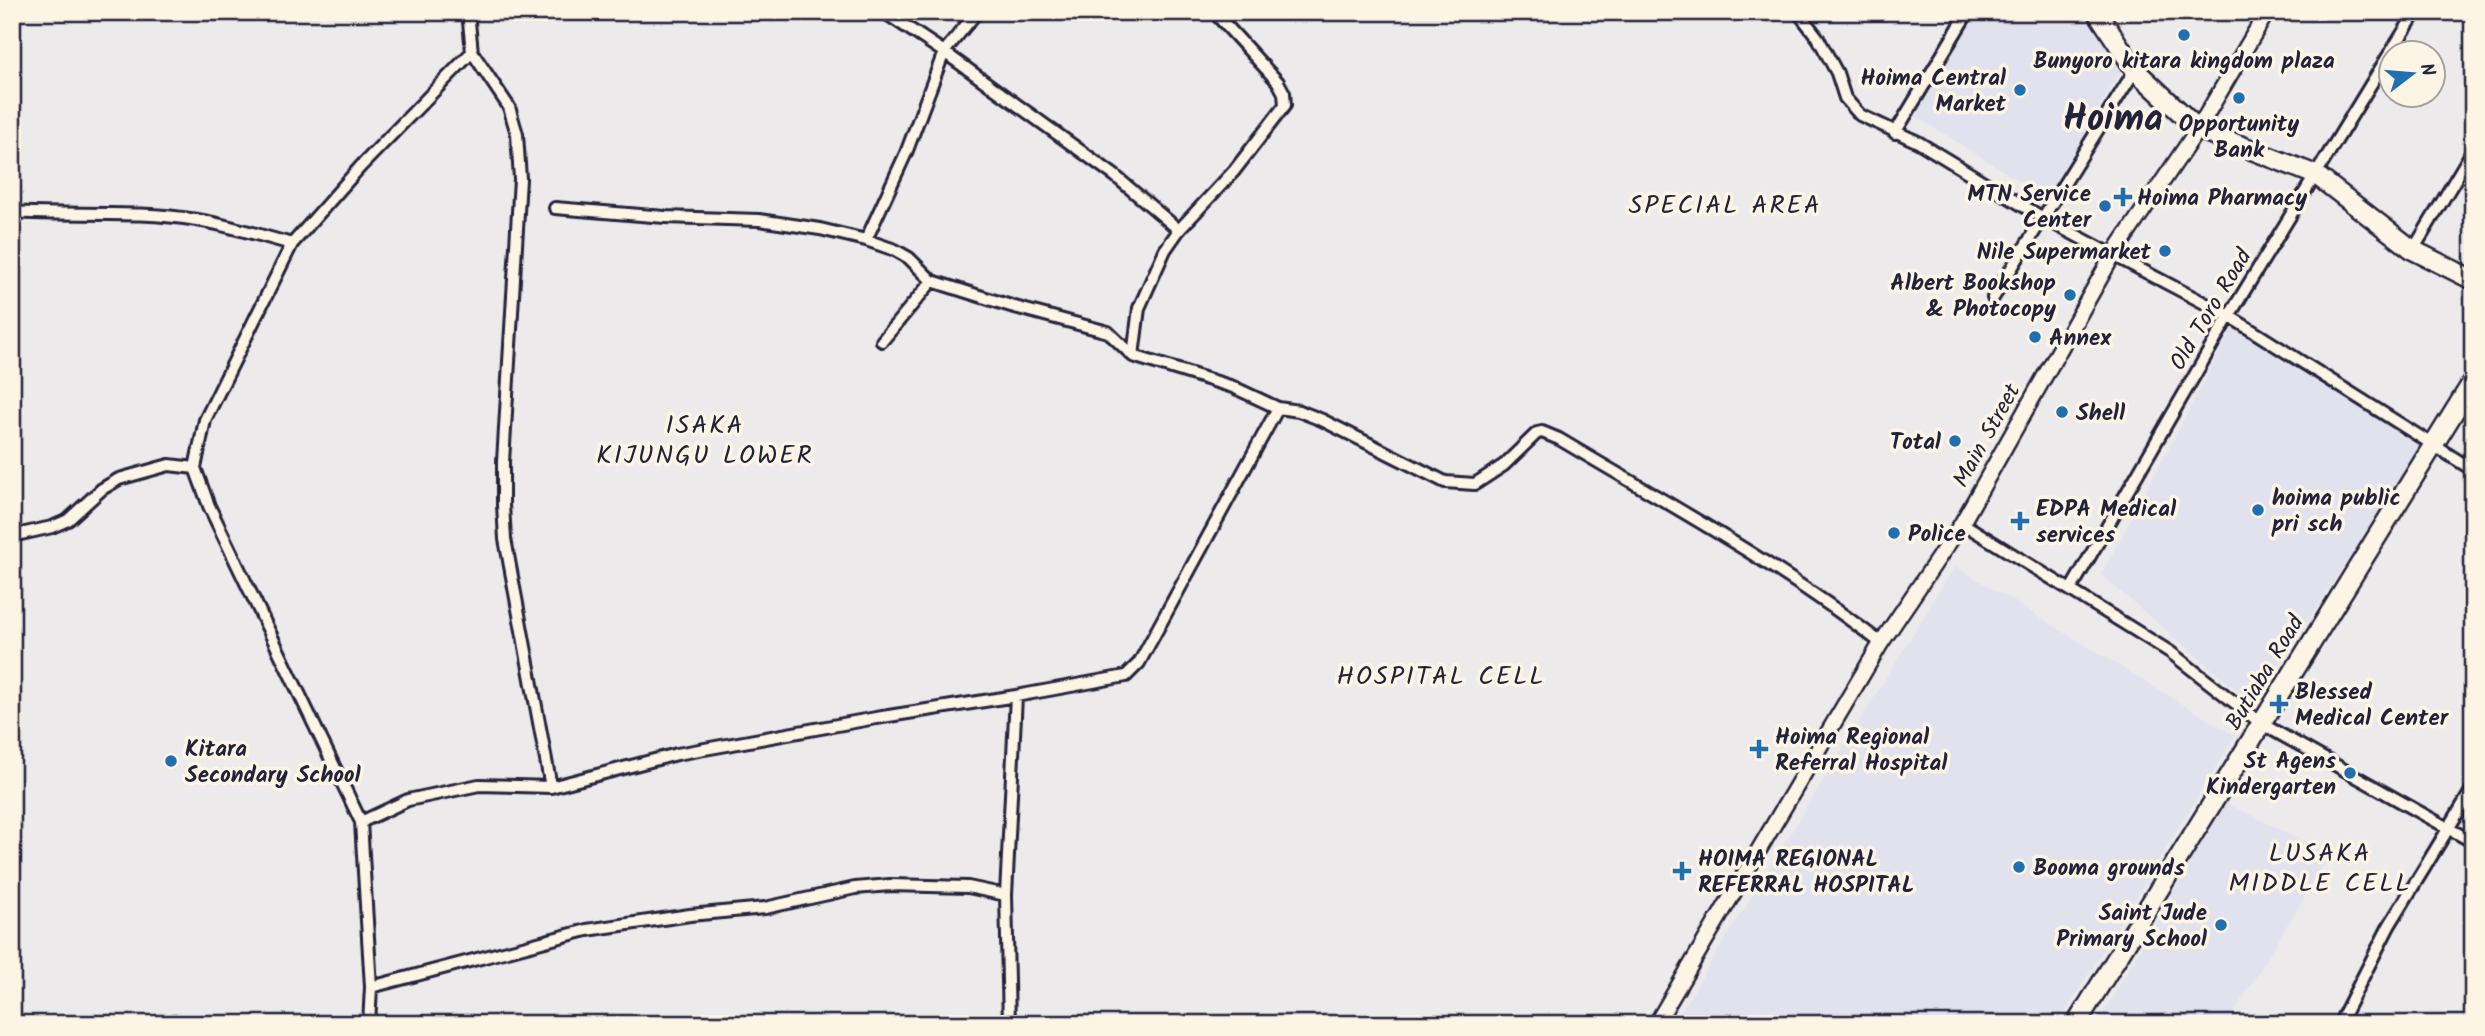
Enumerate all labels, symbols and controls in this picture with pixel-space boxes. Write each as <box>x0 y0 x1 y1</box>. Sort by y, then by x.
marker: Bunyoro kitara kingdom plaza <box>2176 27 2192 43</box>
north arrow <box>2376 38 2446 108</box>
place label: Bunyoro kitara kingdom plaza <box>2033 44 2335 80</box>
text: N <box>2410 60 2442 80</box>
place label: Hoima Central Market <box>1860 61 2007 123</box>
marker: Hoima Central Market <box>2012 82 2028 98</box>
marker: Opportunity Bank <box>2231 90 2247 106</box>
district label: Hoima <box>2063 91 2163 150</box>
place label: Opportunity Bank <box>2179 107 2299 169</box>
place label: MTN Service Center <box>1967 177 2093 239</box>
place label: Hoima Pharmacy <box>2137 181 2307 217</box>
district label: SPECIAL AREA <box>1628 185 1822 227</box>
marker: Hoima Pharmacy <box>2115 189 2131 205</box>
marker: MTN Service Center <box>2097 198 2113 214</box>
place label: Nile Supermarket <box>1977 235 2152 271</box>
street label: Old Toro Road <box>2161 242 2263 378</box>
marker: Nile Supermarket <box>2157 243 2173 259</box>
place label: Albert Bookshop & Photocopy <box>1890 266 2056 328</box>
marker: Albert Bookshop & Photocopy <box>2062 287 2078 303</box>
place label: Annex <box>2049 321 2112 357</box>
marker: Annex <box>2027 329 2043 345</box>
street label: Main Street <box>1944 376 2032 495</box>
place label: Shell <box>2076 396 2126 432</box>
marker: Shell <box>2054 404 2070 420</box>
district label: ISAKA KIJUNGU LOWER <box>596 405 814 477</box>
place label: Total <box>1890 425 1942 461</box>
marker: Total <box>1947 433 1963 449</box>
place label: hoima public pri sch <box>2271 481 2401 543</box>
place label: EDPA Medical services <box>2036 492 2177 554</box>
marker: hoima public pri sch <box>2250 502 2266 518</box>
marker: EDPA Medical services <box>2010 511 2030 531</box>
place label: Police <box>1908 517 1966 553</box>
marker: Police <box>1886 525 1902 541</box>
street label: Butiaba Road <box>2217 608 2315 738</box>
district label: HOSPITAL CELL <box>1337 656 1545 698</box>
place label: Blessed Medical Center <box>2295 675 2450 737</box>
marker: Blessed Medical Center <box>2269 694 2289 714</box>
place label: Hoima Regional Referral Hospital <box>1775 720 1948 782</box>
place label: Kitara Secondary School <box>185 732 362 794</box>
marker: Hoima Regional Referral Hospital <box>1749 739 1769 759</box>
place label: St Agens Kindergarten <box>2206 744 2336 806</box>
marker: Kitara Secondary School <box>163 753 179 769</box>
marker: St Agens Kindergarten <box>2342 765 2358 781</box>
district label: LUSAKA MIDDLE CELL <box>2228 833 2412 905</box>
place label: HOIMA REGIONAL REFERRAL HOSPITAL <box>1698 842 1914 904</box>
place label: Booma grounds <box>2033 851 2185 887</box>
marker: Booma grounds <box>2011 859 2027 875</box>
marker: HOIMA REGIONAL REFERRAL HOSPITAL <box>1672 861 1692 881</box>
place label: Saint Jude Primary School <box>2056 896 2208 958</box>
marker: Saint Jude Primary School <box>2213 917 2229 933</box>

